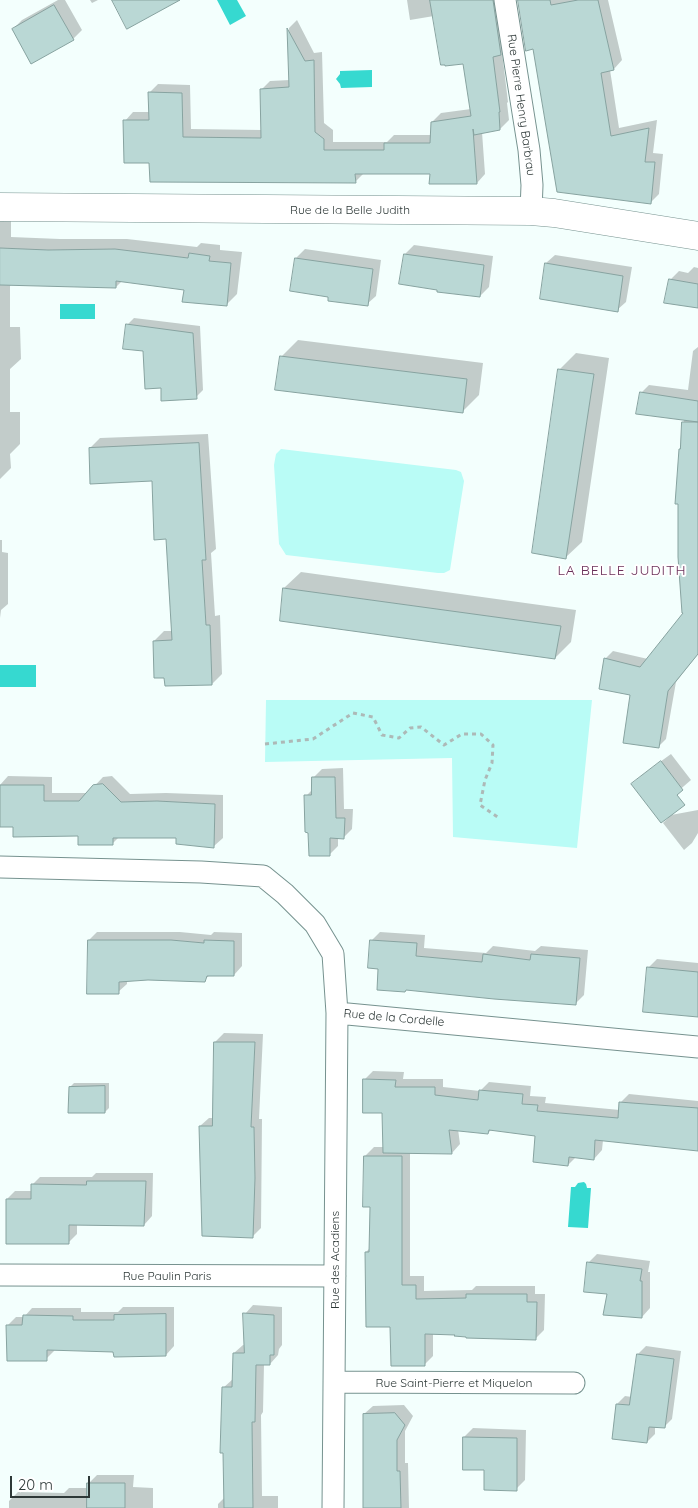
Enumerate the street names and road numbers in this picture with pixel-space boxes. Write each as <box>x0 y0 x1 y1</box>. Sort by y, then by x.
street label: Rue Pierre Henry Barbrau <box>504 33 538 177</box>
street label: Rue de la Belle Judith <box>290 203 410 217</box>
street label: Rue de la Cordelle <box>343 1006 445 1030</box>
street label: Rue des Acadiens <box>328 1211 342 1309</box>
street label: Rue Paulin Paris <box>123 1269 211 1283</box>
street label: Rue Saint-Pierre et Miquelon <box>376 1376 532 1390</box>

